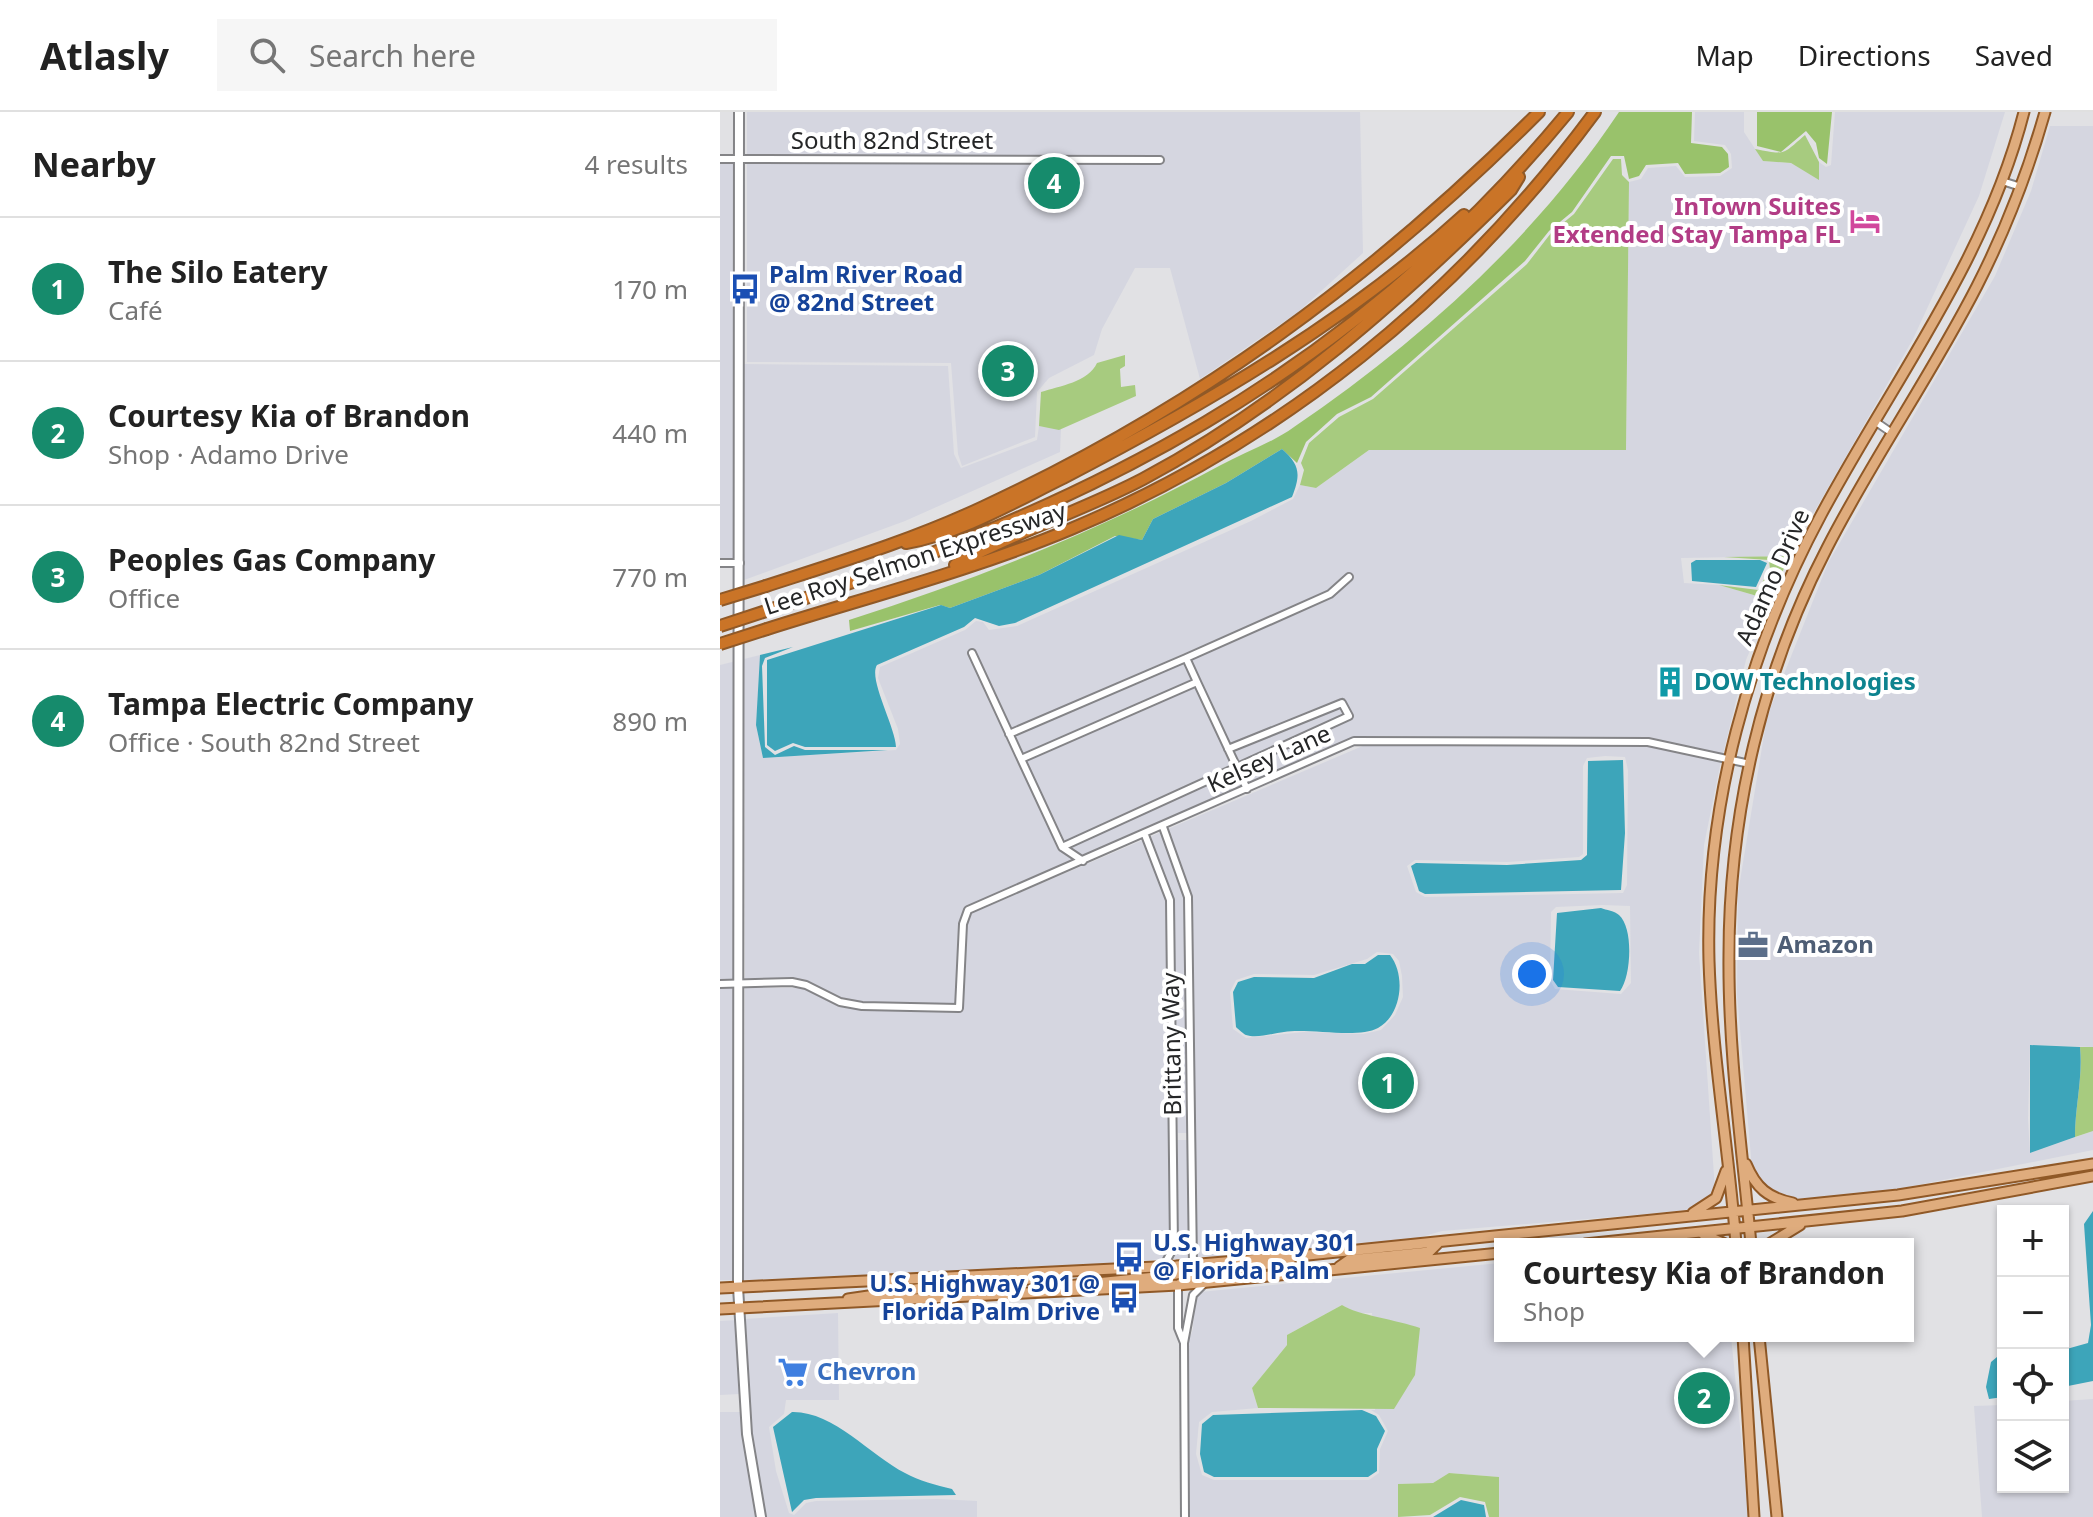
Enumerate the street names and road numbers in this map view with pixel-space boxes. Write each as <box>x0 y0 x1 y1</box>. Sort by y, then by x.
street label: South 82nd Street <box>791 123 994 156</box>
street label: Lee Roy Selmon Expressway <box>759 493 1070 622</box>
street label: Adamo Drive <box>1727 503 1816 650</box>
street label: Kelsey Lane <box>1201 716 1335 800</box>
street label: Brittany Way <box>1153 971 1188 1116</box>

